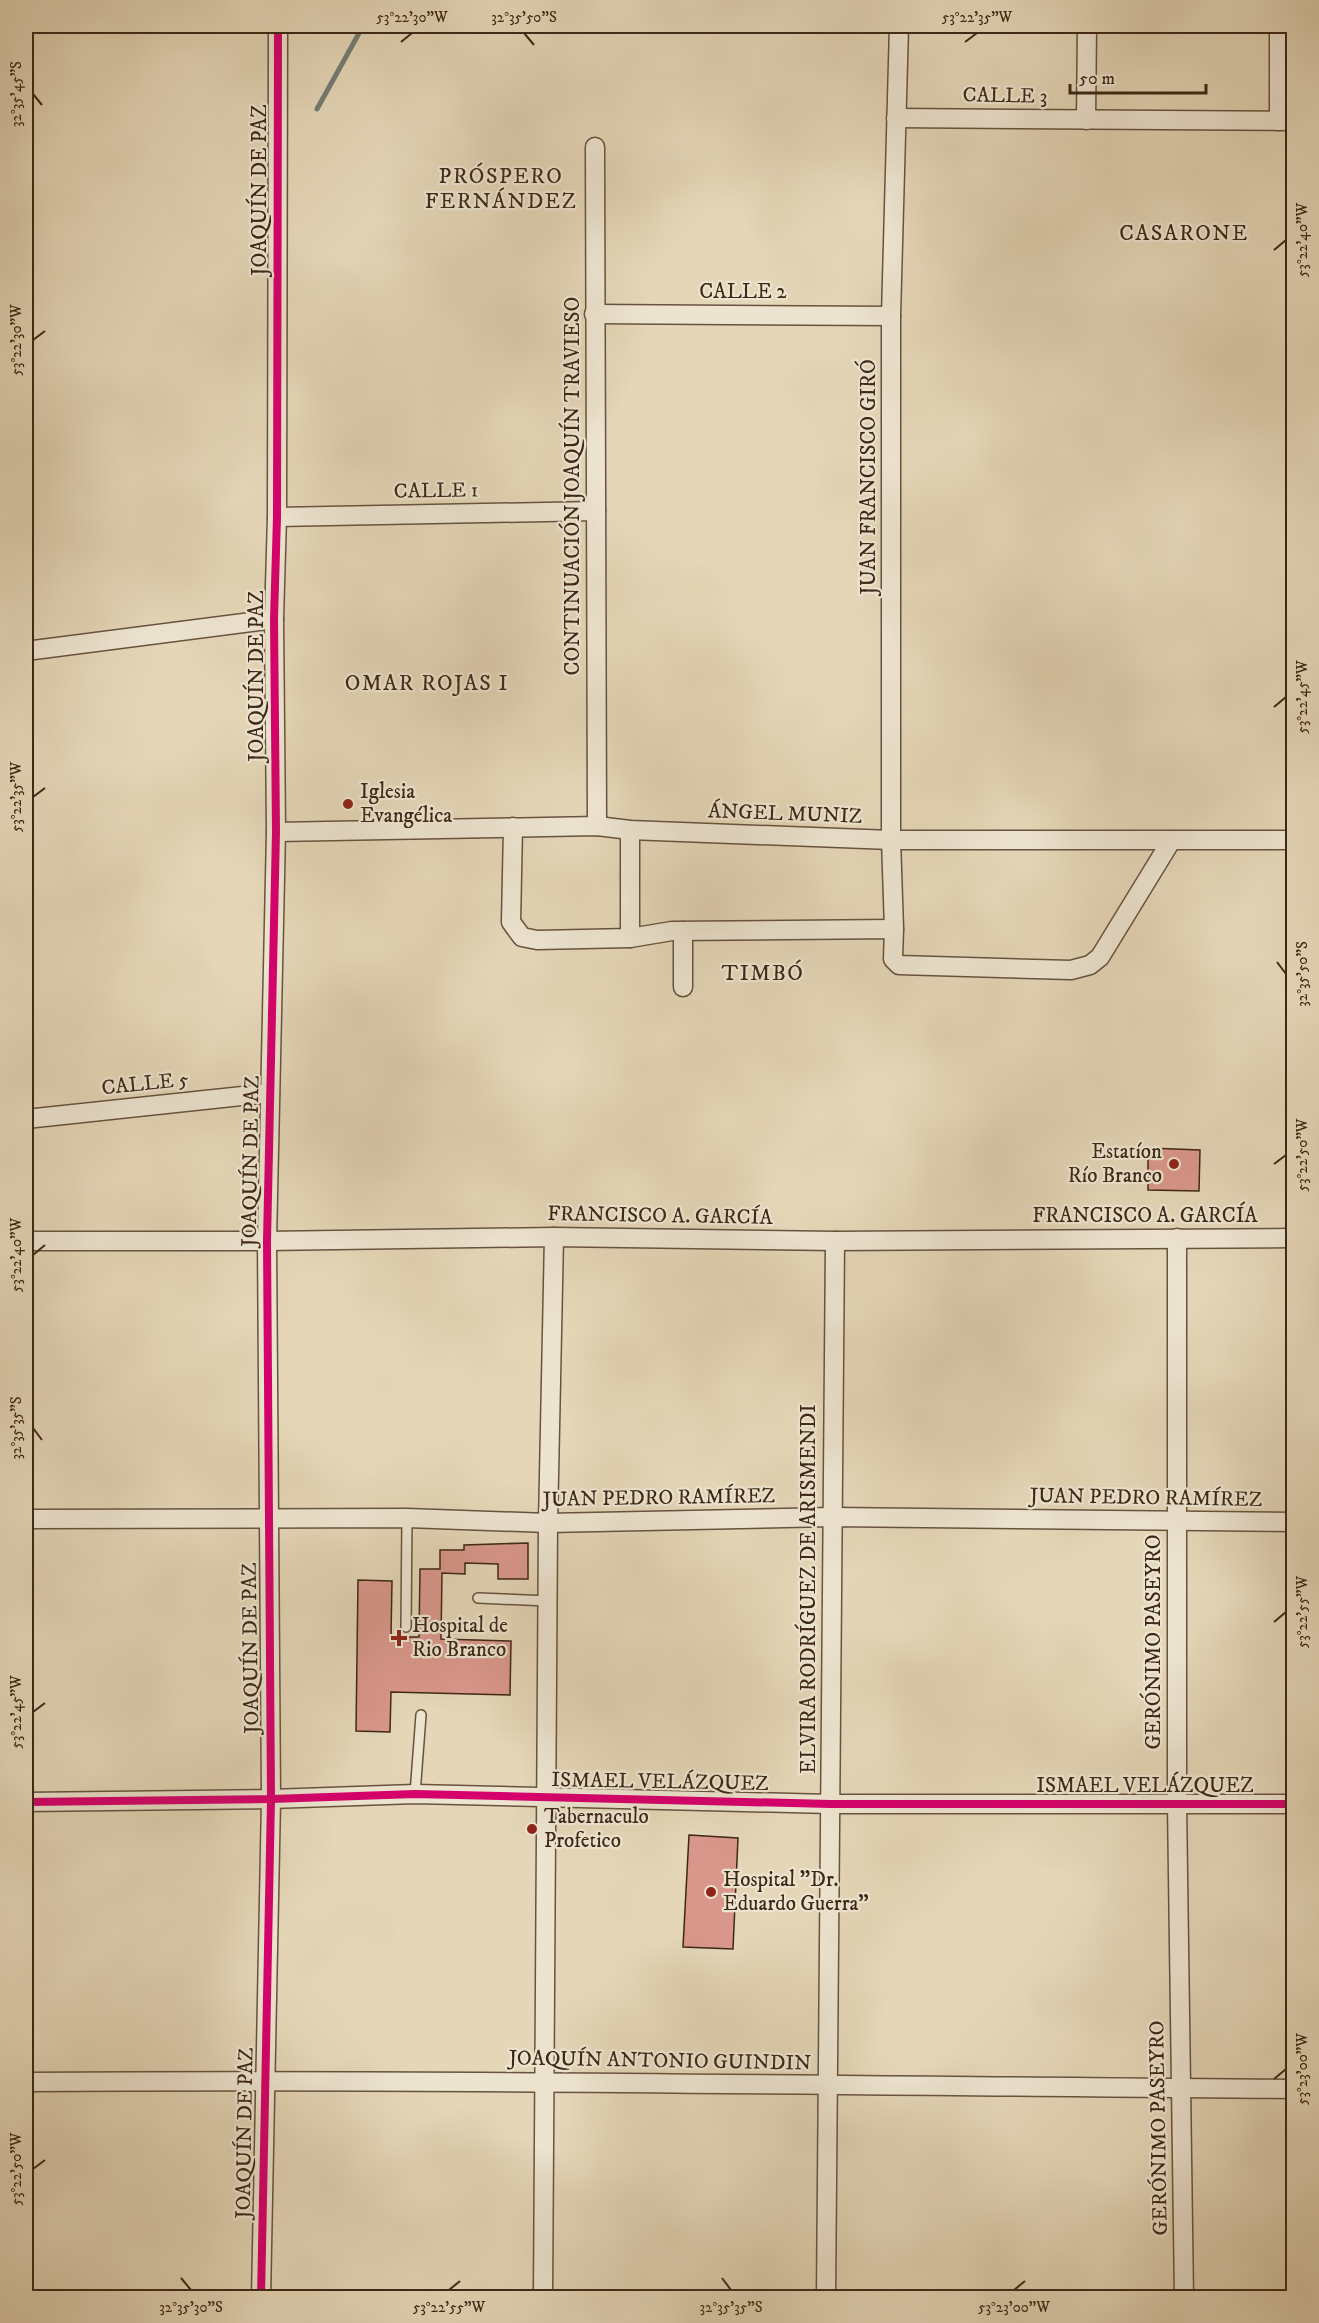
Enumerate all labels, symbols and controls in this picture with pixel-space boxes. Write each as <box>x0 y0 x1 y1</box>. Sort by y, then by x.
text: 53°22'30"W <box>376 8 448 27</box>
text: 32°35'50"S <box>491 8 557 27</box>
text: 53°22'35"W <box>942 8 1013 27</box>
scale bar <box>1070 57 1206 95</box>
text: 32°35'45"S <box>7 61 26 127</box>
text: 50 m <box>1079 68 1115 90</box>
street label: CALLE 3 <box>962 82 1048 110</box>
street label: JOAQUÍN DE PAZ <box>245 104 273 278</box>
district label: PRÓSPERO FERNÁNDEZ <box>425 162 577 215</box>
text: 53°22'40"W <box>1293 203 1312 277</box>
district label: CASARONE <box>1119 220 1249 247</box>
street label: CALLE 2 <box>699 279 787 305</box>
street label: CONTINUACIÓN JOAQUÍN TRAVIESO <box>558 297 586 675</box>
text: 53°22'30"W <box>7 304 26 376</box>
street label: JUAN FRANCISCO GIRÓ <box>854 359 882 597</box>
street label: CALLE 1 <box>393 477 479 505</box>
street label: JOAQUÍN DE PAZ <box>242 590 270 764</box>
text: 53°22'45"W <box>1293 660 1312 734</box>
district label: OMAR ROJAS I <box>345 670 509 697</box>
text: 53°22'35"W <box>7 761 26 832</box>
place label: Iglesia Evangélica <box>360 779 452 829</box>
street label: ÁNGEL MUNIZ <box>707 796 863 830</box>
marker: Iglesia Evangélica <box>341 797 355 811</box>
text: 32°35'50"S <box>1293 941 1312 1007</box>
district label: TIMBÓ <box>722 959 804 987</box>
street label: CALLE 5 <box>100 1067 190 1101</box>
street label: JOAQUÍN DE PAZ <box>234 1075 265 1249</box>
text: 53°22'50"W <box>1293 1118 1312 1192</box>
place label: Estatíon Río Branco <box>1068 1139 1162 1189</box>
marker: Estatíon Río Branco <box>1167 1157 1181 1171</box>
street label: FRANCISCO A. GARCÍA <box>547 1199 774 1231</box>
street label: FRANCISCO A. GARCÍA <box>1032 1201 1258 1229</box>
text: 53°22'40"W <box>7 1218 26 1292</box>
text: 32°35'35"S <box>7 1396 26 1460</box>
street label: ELVIRA RODRÍGUEZ DE ARISMENDI <box>794 1404 822 1774</box>
street label: JUAN PEDRO RAMÍREZ <box>541 1481 775 1513</box>
street label: JUAN PEDRO RAMÍREZ <box>1028 1481 1262 1513</box>
street label: GERÓNIMO PASEYRO <box>1139 1534 1167 1750</box>
street label: JOAQUÍN DE PAZ <box>235 1562 266 1736</box>
text: 53°22'55"W <box>1293 1575 1312 1648</box>
place label: Hospital de Rio Branco <box>412 1613 508 1663</box>
marker: Hospital de Rio Branco <box>390 1629 408 1647</box>
text: 53°22'45"W <box>7 1675 26 1749</box>
street label: ISMAEL VELÁZQUEZ <box>551 1765 769 1797</box>
street label: ISMAEL VELÁZQUEZ <box>1036 1771 1254 1799</box>
place label: Tabernaculo Profetico <box>544 1804 649 1854</box>
marker: Tabernaculo Profetico <box>525 1822 539 1836</box>
place label: Hospital "Dr. Eduardo Guerra" <box>723 1867 869 1917</box>
marker: Hospital "Dr. Eduardo Guerra" <box>704 1885 718 1899</box>
street label: GERÓNIMO PASEYRO <box>1142 2020 1174 2236</box>
text: 53°23'00"W <box>1293 2033 1312 2105</box>
street label: JOAQUÍN ANTONIO GUINDIN <box>507 2043 811 2077</box>
street label: JOAQUÍN DE PAZ <box>228 2047 259 2221</box>
text: 53°22'50"W <box>7 2132 26 2206</box>
text: 32°35'30"S <box>159 2298 223 2317</box>
text: 53°22'55"W <box>413 2298 486 2317</box>
text: 32°35'35"S <box>699 2298 763 2317</box>
text: 53°23'00"W <box>978 2298 1050 2317</box>

